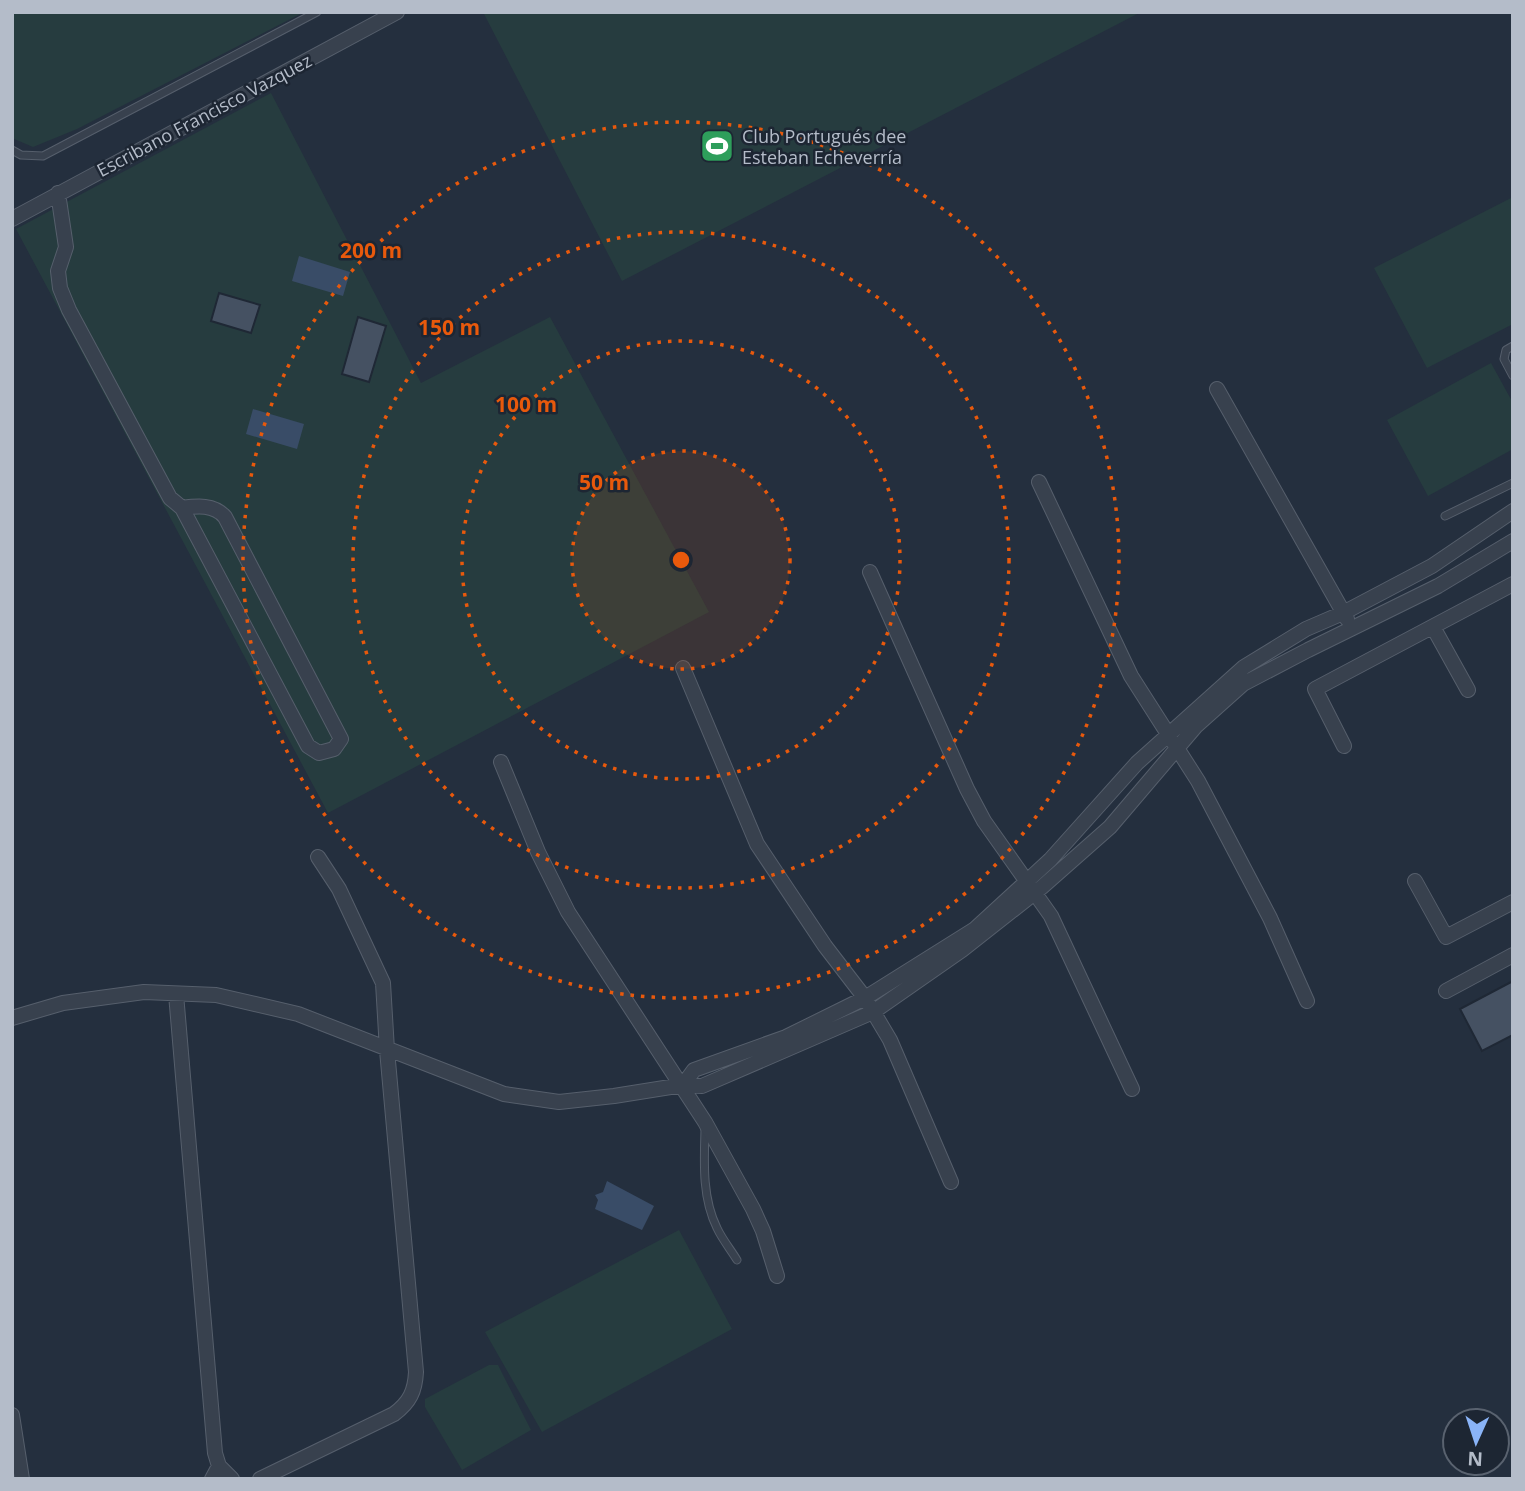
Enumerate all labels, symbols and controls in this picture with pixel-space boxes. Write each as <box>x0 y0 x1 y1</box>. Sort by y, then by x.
street label: Escribano Francisco Vazquez <box>92 48 316 182</box>
place label: Club Portugués dee Esteban Echeverría <box>742 124 906 169</box>
sports icon: Club Portugués dee Esteban Echeverría <box>698 127 736 165</box>
text: 200 m <box>340 236 402 264</box>
text: 150 m <box>418 313 480 341</box>
text: 100 m <box>495 390 557 418</box>
text: 50 m <box>579 468 629 496</box>
centre of rings <box>669 548 693 572</box>
north arrow <box>1441 1407 1511 1477</box>
text: N <box>1467 1446 1484 1472</box>

